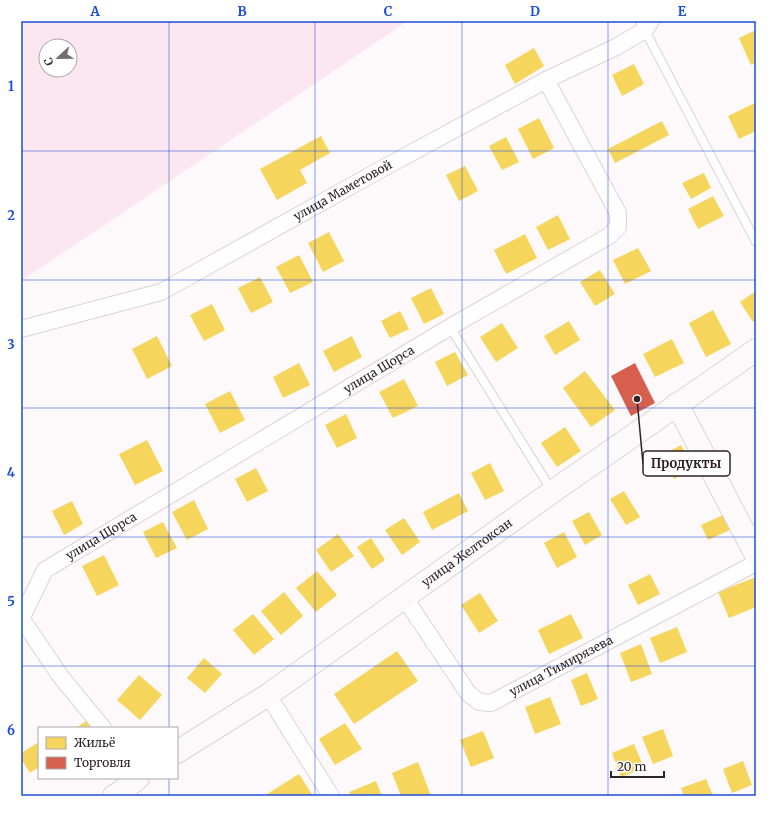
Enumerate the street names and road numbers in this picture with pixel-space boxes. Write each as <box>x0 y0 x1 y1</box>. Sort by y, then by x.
street label: улица Маметовой <box>291 157 394 224</box>
street label: улица Щорса <box>341 342 417 396</box>
street label: улица Щорса <box>63 509 139 563</box>
street label: улица Желтоксан <box>419 515 515 590</box>
street label: улица Тимирязева <box>507 632 616 699</box>

